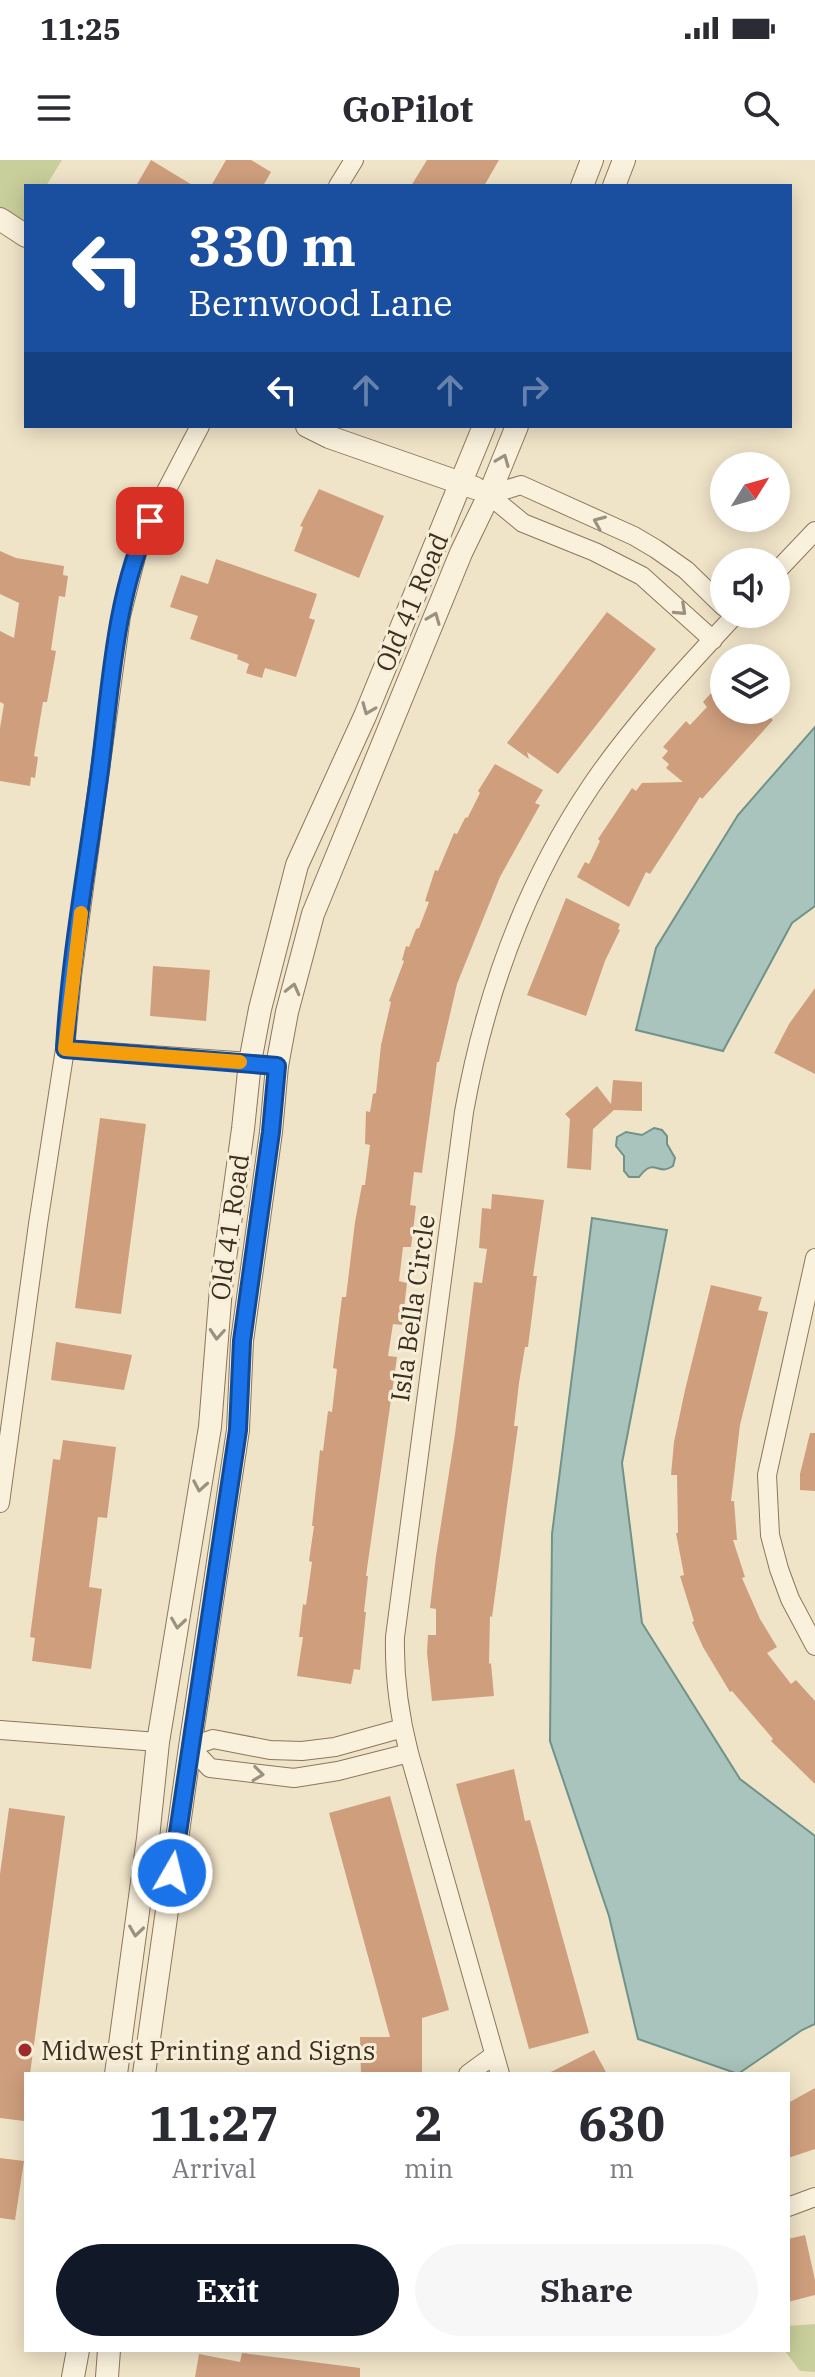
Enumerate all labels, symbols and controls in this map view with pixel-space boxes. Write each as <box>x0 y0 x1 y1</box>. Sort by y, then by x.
text: 11:25 <box>40 9 121 48</box>
text: GoPilot <box>342 85 473 132</box>
icon: menu <box>32 86 76 130</box>
icon: search <box>739 86 783 130</box>
text: 330 m <box>188 209 356 281</box>
icon: left <box>56 216 160 320</box>
text: Bernwood Lane <box>188 279 453 326</box>
icon: left <box>260 368 304 412</box>
icon: ahead <box>344 368 388 412</box>
icon: ahead <box>428 368 472 412</box>
icon: right <box>512 368 556 412</box>
north arrow <box>710 452 790 532</box>
map controls <box>710 452 790 724</box>
one-way arrow <box>494 454 510 468</box>
pin <box>116 487 184 555</box>
icon: arrive <box>128 499 172 543</box>
one-way arrow <box>593 515 607 531</box>
street label: Old 41 Road <box>367 527 455 677</box>
button: sound <box>710 548 790 628</box>
one-way arrow <box>672 601 686 616</box>
one-way arrow <box>424 612 441 626</box>
button: layers <box>710 644 790 724</box>
one-way arrow <box>362 701 378 715</box>
one-way arrow <box>284 983 301 997</box>
street label: Old 41 Road <box>202 1152 256 1302</box>
street label: Isla Bella Circle <box>382 1212 442 1404</box>
one-way arrow <box>209 1328 226 1341</box>
one-way arrow <box>192 1480 209 1493</box>
one-way arrow <box>170 1616 187 1630</box>
one-way arrow <box>252 1765 265 1782</box>
position arrow <box>130 1831 214 1915</box>
one-way arrow <box>128 1924 145 1938</box>
place label: Midwest Printing and Signs <box>41 2033 375 2067</box>
marker: Midwest Printing and Signs <box>16 2041 34 2059</box>
text: 11:27 <box>149 2092 279 2154</box>
text: 2 <box>414 2092 443 2154</box>
text: 630 <box>579 2092 665 2154</box>
text: Arrival <box>172 2151 256 2185</box>
text: min <box>404 2151 453 2185</box>
text: m <box>609 2151 634 2185</box>
button: Exit <box>56 2244 399 2336</box>
button: Share <box>415 2244 758 2336</box>

